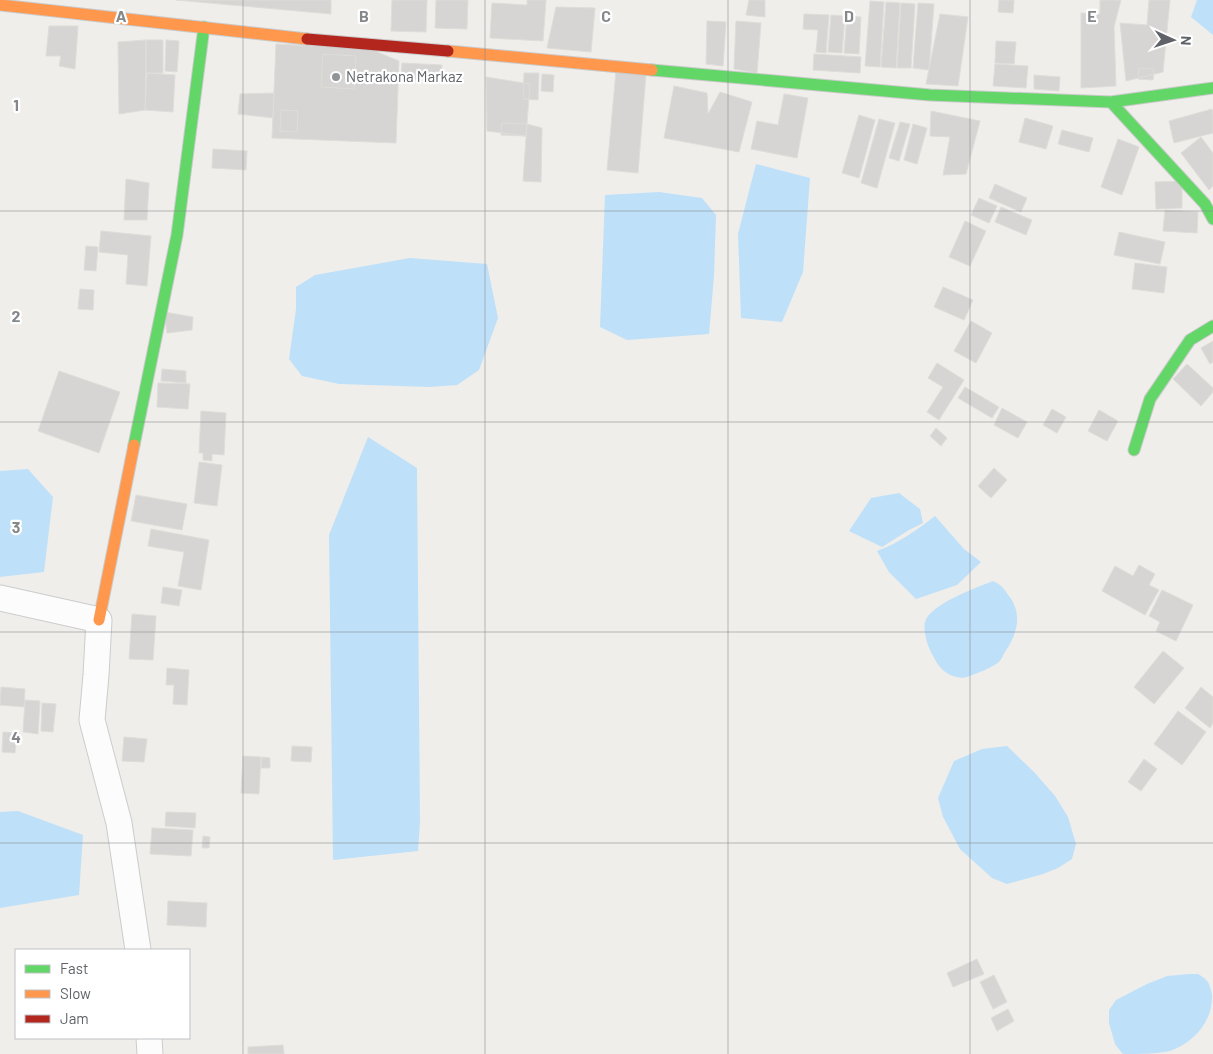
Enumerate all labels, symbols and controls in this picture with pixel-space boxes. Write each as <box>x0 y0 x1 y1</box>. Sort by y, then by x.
text: A <box>116 6 127 25</box>
text: B <box>359 6 369 25</box>
text: C <box>601 6 611 25</box>
text: D <box>844 6 854 25</box>
text: E <box>1087 6 1097 25</box>
north arrow <box>1148 15 1198 65</box>
text: N <box>1178 36 1195 46</box>
place label: Netrakona Markaz <box>346 67 463 85</box>
marker: Netrakona Markaz <box>330 71 342 83</box>
text: 1 <box>13 95 19 114</box>
text: 2 <box>12 306 21 325</box>
text: 3 <box>12 517 20 536</box>
text: 4 <box>11 727 21 746</box>
legend <box>15 949 190 1039</box>
text: Fast <box>60 959 88 977</box>
text: Slow <box>60 984 91 1002</box>
text: Jam <box>60 1009 89 1027</box>

